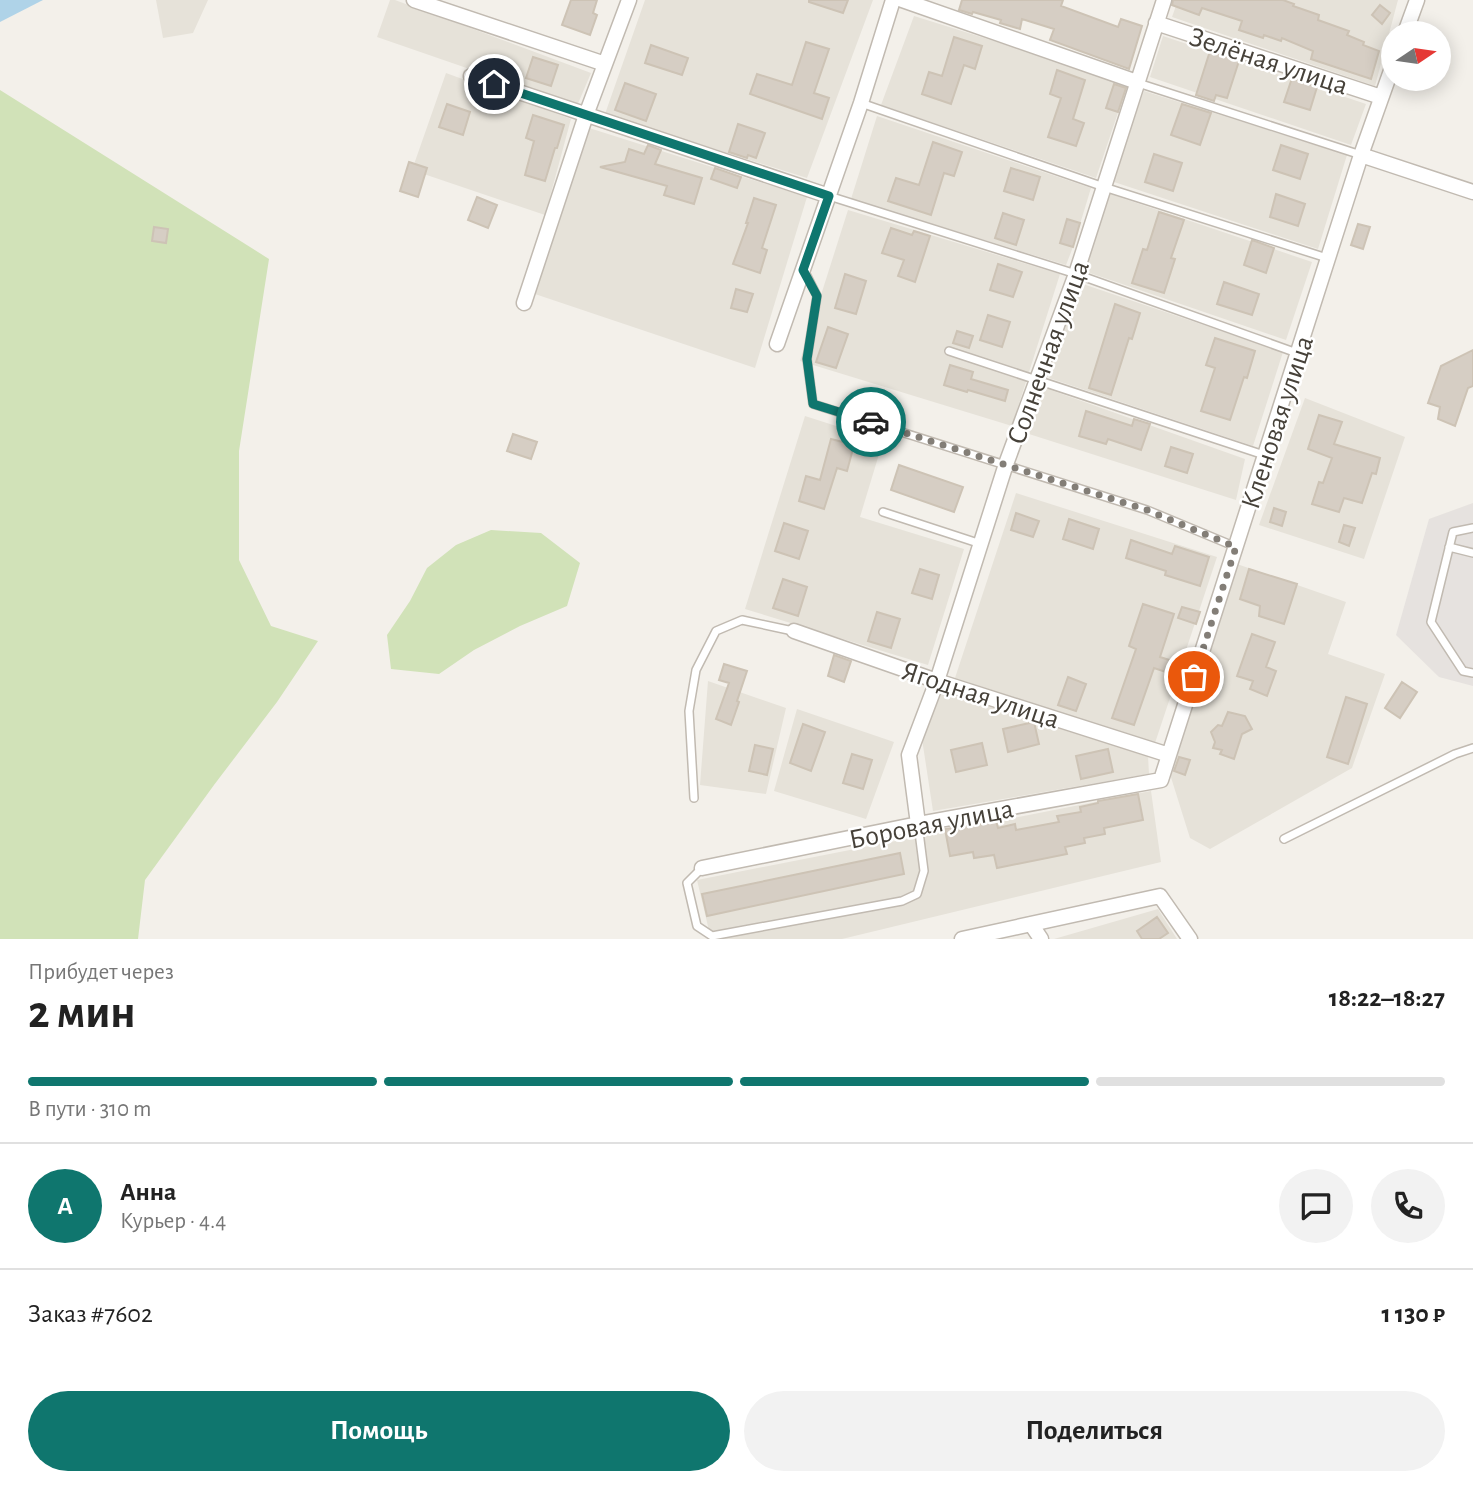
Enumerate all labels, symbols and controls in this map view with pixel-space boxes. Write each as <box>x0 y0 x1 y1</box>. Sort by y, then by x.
north arrow <box>1381 21 1451 91</box>
map controls <box>1381 21 1451 91</box>
street label: Зелёная улица <box>1186 23 1351 101</box>
pin <box>464 54 524 114</box>
icon: home <box>475 65 513 103</box>
street label: Солнечная улица <box>1003 257 1095 448</box>
street label: Кленовая улица <box>1237 332 1319 513</box>
courier <box>836 387 906 457</box>
icon: car <box>852 403 890 441</box>
pin <box>1164 647 1224 707</box>
street label: Ягодная улица <box>898 657 1063 735</box>
icon: bag <box>1175 658 1213 696</box>
street label: Боровая улица <box>847 795 1016 855</box>
text: Прибудет через <box>28 961 174 984</box>
text: 18:22–18:27 <box>1329 985 1445 1011</box>
text: 2 мин <box>28 990 136 1036</box>
text: В пути · 310 m <box>28 1098 151 1121</box>
button: chat <box>1279 1169 1353 1243</box>
button: phone <box>1371 1169 1445 1243</box>
text: Анна <box>120 1179 176 1205</box>
text: А <box>57 1193 73 1219</box>
text: Курьер · 4.4 <box>120 1210 226 1233</box>
text: Заказ #7602 <box>28 1301 153 1327</box>
text: 1 130 ₽ <box>1382 1301 1445 1327</box>
button: Помощь <box>28 1391 730 1471</box>
button: Поделиться <box>744 1391 1445 1471</box>

